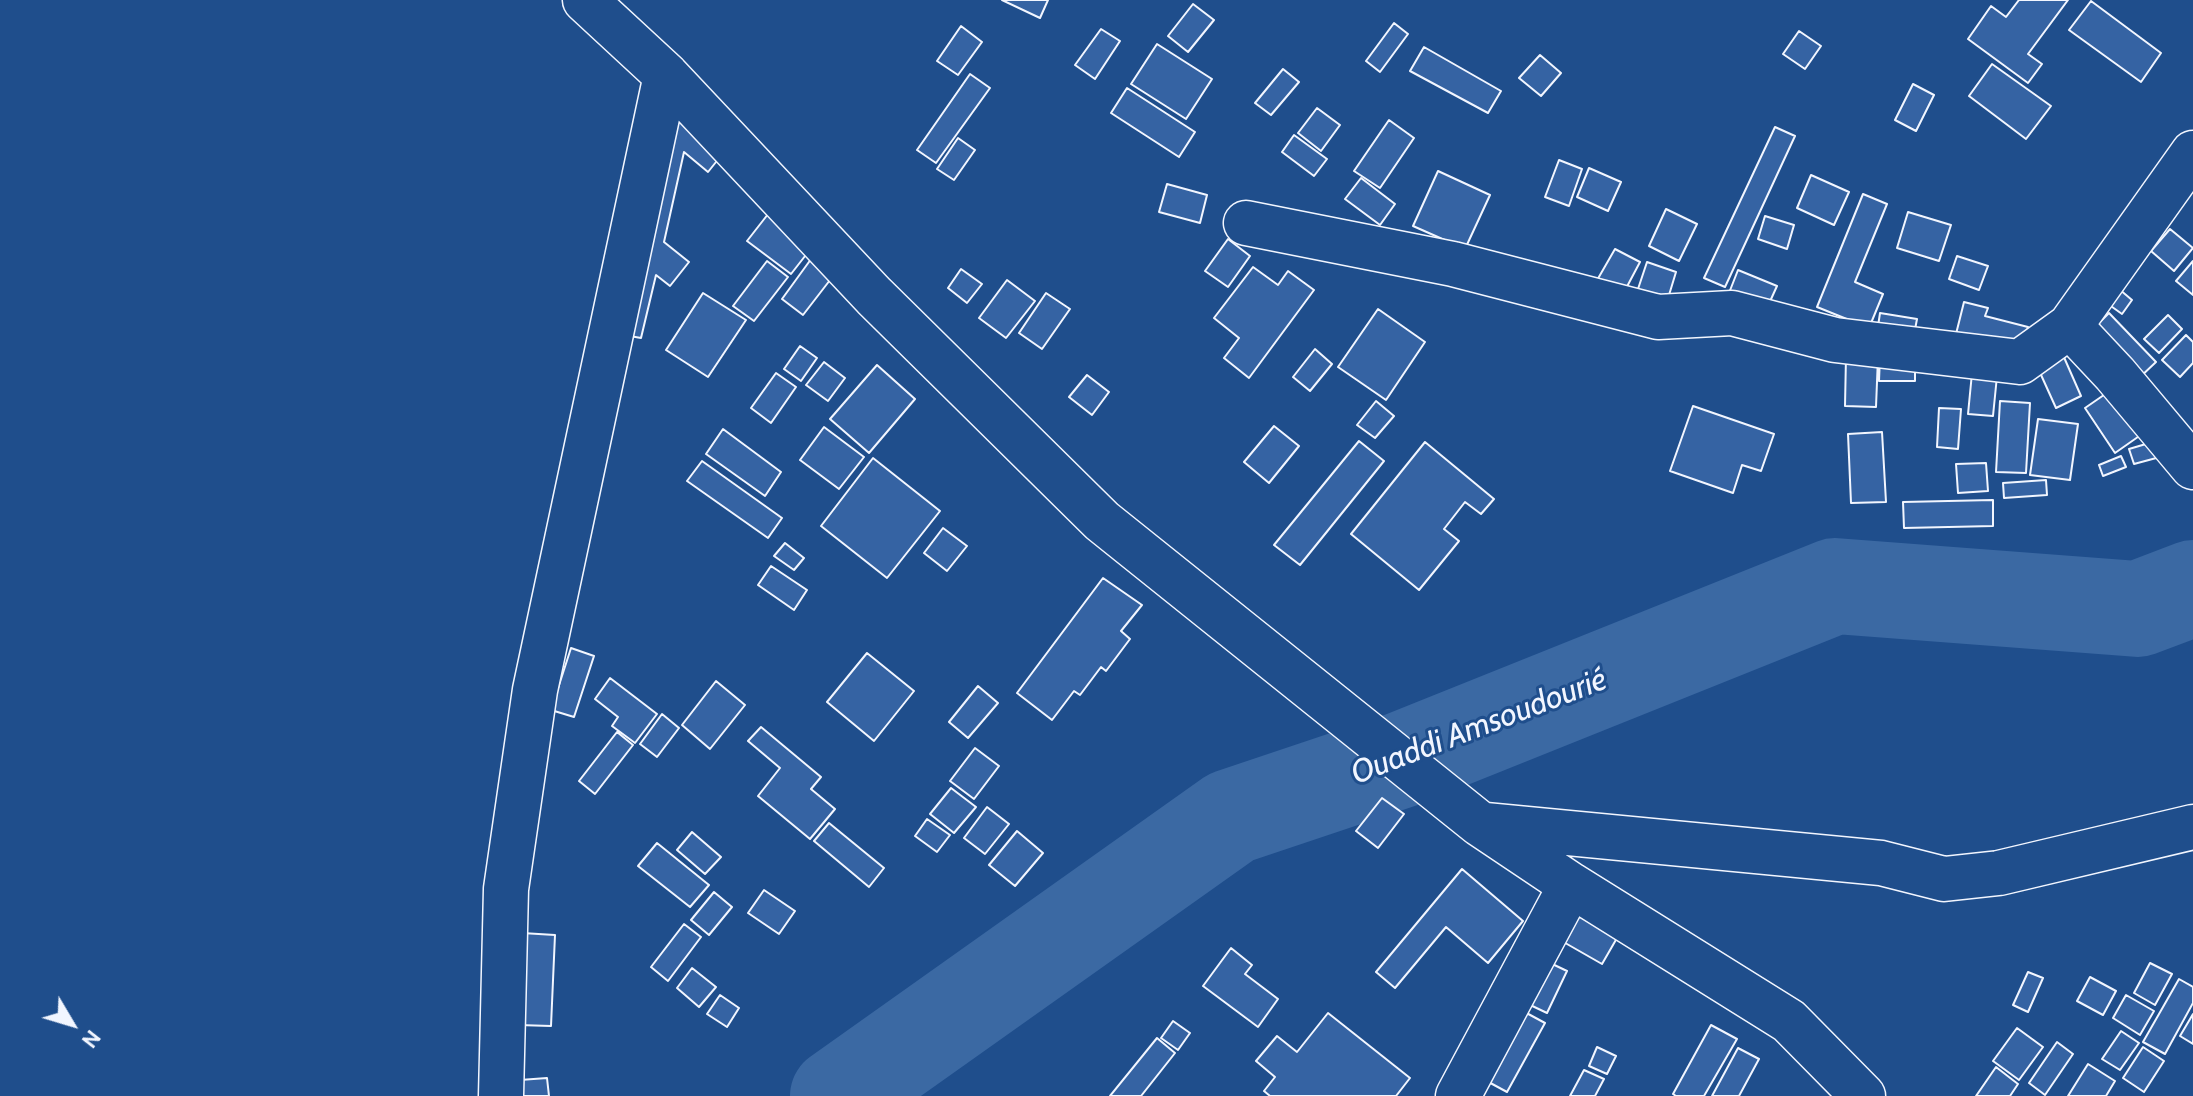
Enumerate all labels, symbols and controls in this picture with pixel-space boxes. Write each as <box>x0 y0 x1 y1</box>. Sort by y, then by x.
water label: Ouaddi Amsoudourié <box>1346 661 1612 793</box>
north arrow <box>32 984 112 1064</box>
text: N <box>76 1025 107 1054</box>

